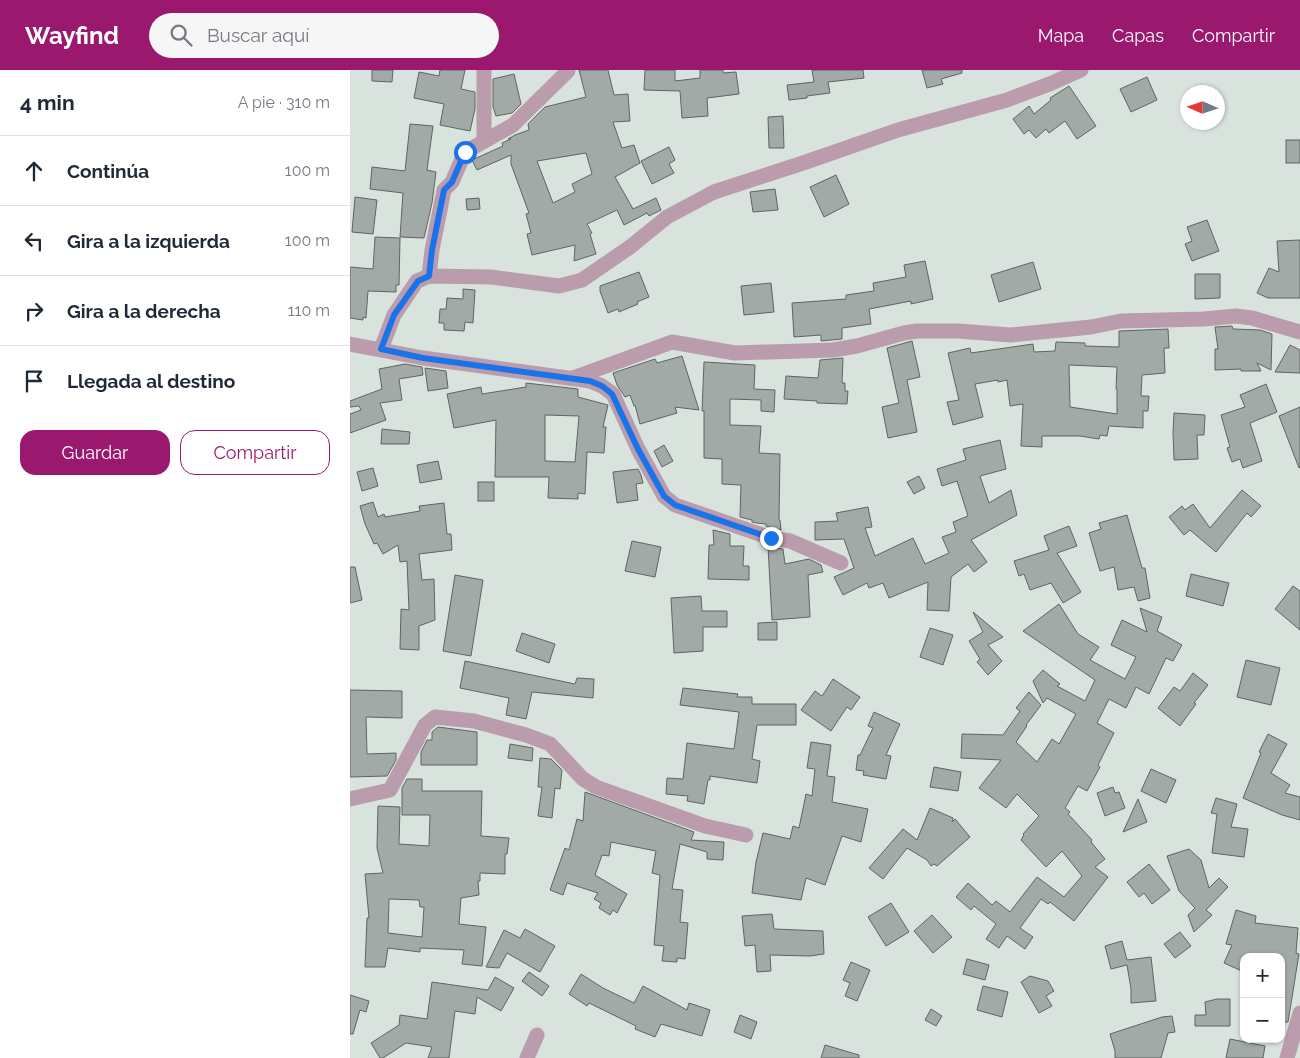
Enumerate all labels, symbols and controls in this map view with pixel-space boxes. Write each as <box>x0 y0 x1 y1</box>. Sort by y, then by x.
search box <box>149 13 499 58</box>
text: Wayfind <box>25 21 119 50</box>
icon: search <box>167 21 195 49</box>
text: Buscar aquí <box>207 24 309 46</box>
text: Mapa <box>1038 25 1084 46</box>
text: Capas <box>1112 25 1164 46</box>
text: Compartir <box>1192 25 1275 46</box>
north arrow <box>1180 85 1225 130</box>
text: 4 min <box>20 90 75 115</box>
text: A pie · 310 m <box>238 93 330 112</box>
route start <box>454 141 477 164</box>
icon: ahead <box>20 157 48 185</box>
text: Continúa <box>67 160 149 182</box>
text: 100 m <box>285 161 330 180</box>
icon: left <box>20 227 48 255</box>
text: Gira a la izquierda <box>67 230 230 252</box>
text: 100 m <box>285 231 330 250</box>
icon: right <box>20 297 48 325</box>
text: Gira a la derecha <box>67 300 221 322</box>
text: 110 m <box>288 301 330 320</box>
icon: arrive <box>20 367 48 395</box>
text: Llegada al destino <box>67 370 235 392</box>
button: Guardar <box>20 430 170 475</box>
button: Compartir <box>180 430 330 475</box>
route end <box>760 527 783 550</box>
map controls <box>1240 953 1285 1043</box>
button: + <box>1240 953 1285 998</box>
button: − <box>1240 998 1285 1043</box>

